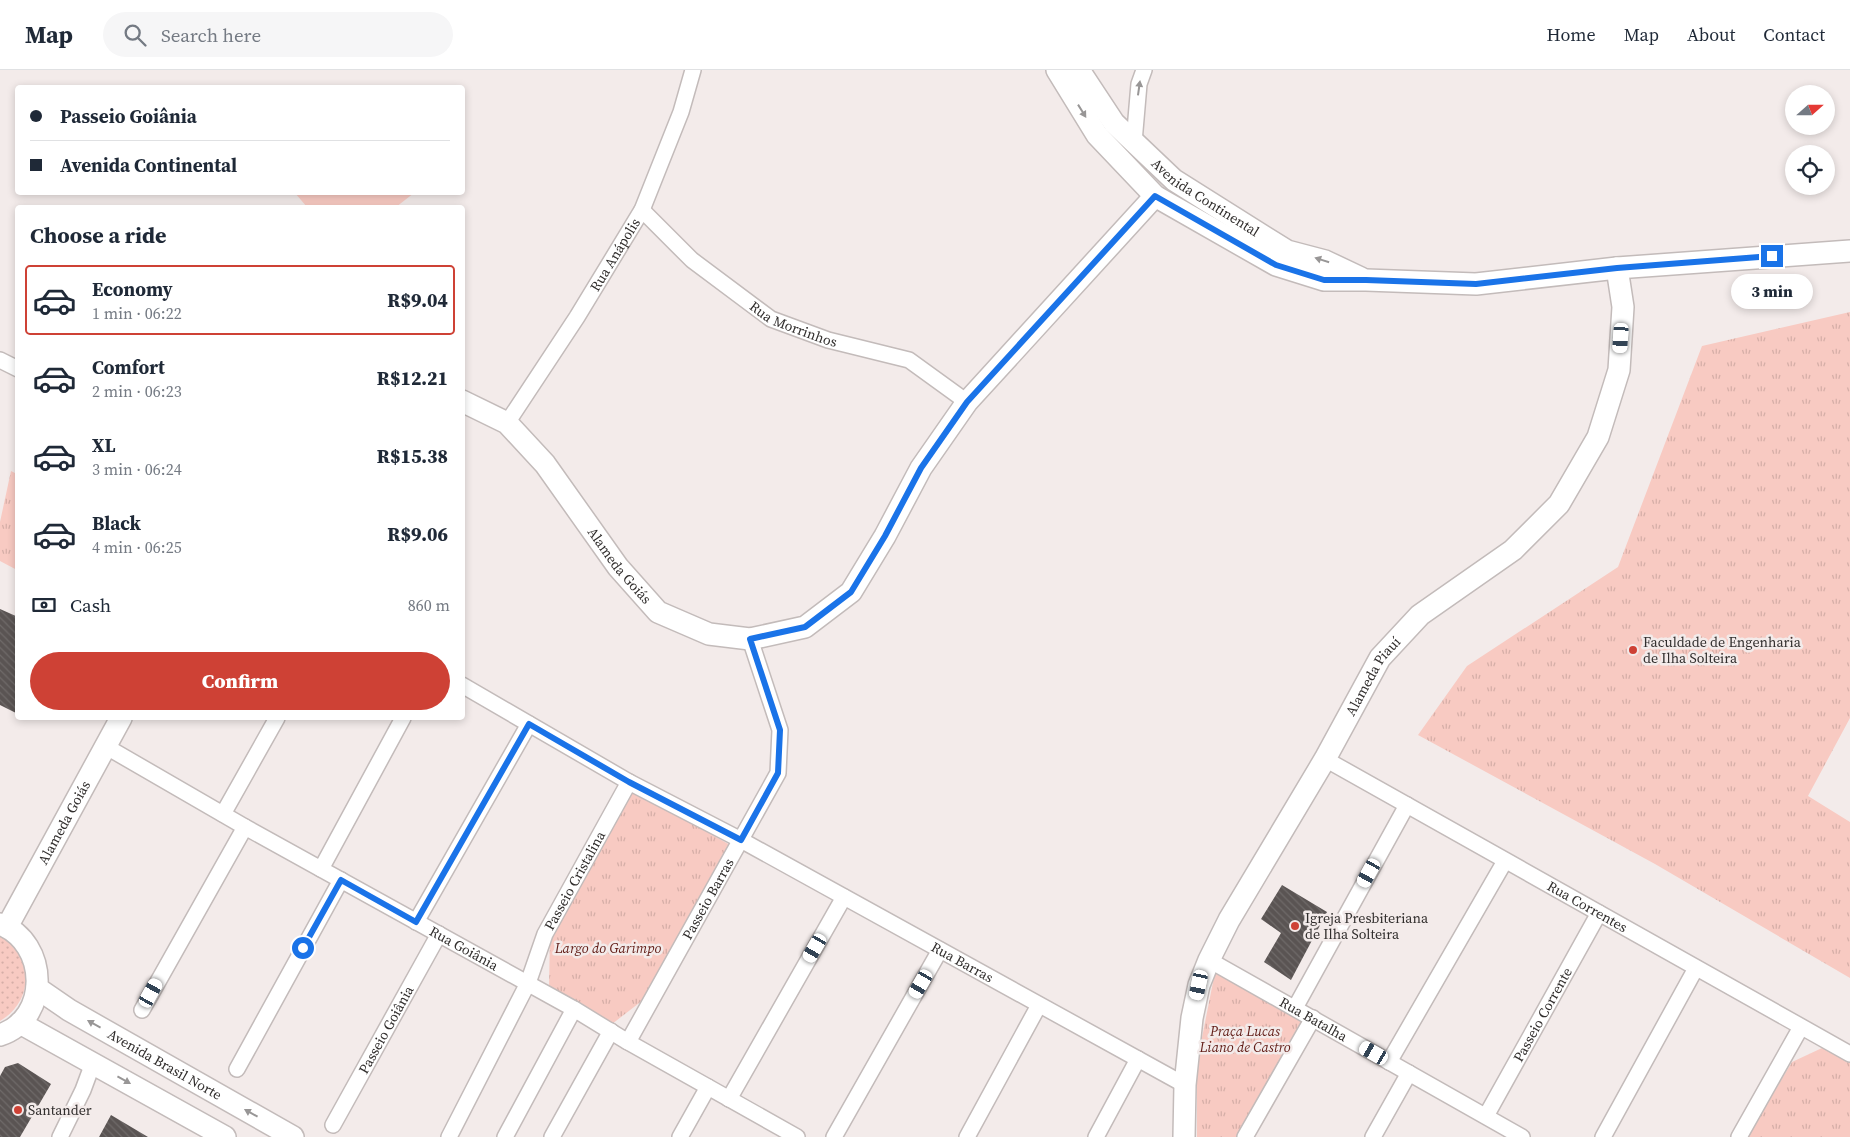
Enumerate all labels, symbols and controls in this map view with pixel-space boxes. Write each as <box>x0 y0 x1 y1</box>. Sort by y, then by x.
search box <box>103 12 453 57</box>
text: Map <box>25 18 73 51</box>
icon: search <box>121 21 149 49</box>
text: Search here <box>161 22 261 48</box>
text: Home <box>1547 22 1596 47</box>
text: Map <box>1624 22 1659 47</box>
text: About <box>1687 22 1735 47</box>
text: Contact <box>1763 22 1825 47</box>
one-way arrow <box>1136 80 1144 96</box>
north arrow <box>1785 85 1835 135</box>
map controls <box>1785 85 1835 195</box>
text: Passeio Goiânia <box>60 103 197 129</box>
one-way arrow <box>1078 105 1087 118</box>
button: locate <box>1785 145 1835 195</box>
text: Avenida Continental <box>60 152 237 178</box>
street label: Avenida Continental <box>1147 154 1263 241</box>
street label: Rua Anápolis <box>585 214 645 295</box>
text: Choose a ride <box>30 220 167 250</box>
route end <box>1761 245 1783 267</box>
one-way arrow <box>1314 256 1329 264</box>
callout: 3 min <box>1731 274 1813 308</box>
text: Economy <box>92 276 173 302</box>
icon: car <box>32 278 77 323</box>
text: 3 min <box>1751 280 1793 302</box>
text: R$9.04 <box>387 287 448 313</box>
street label: Rua Morrinhos <box>745 296 839 352</box>
text: 1 min · 06:22 <box>92 302 182 324</box>
car <box>1612 323 1629 353</box>
text: Comfort <box>92 354 165 380</box>
icon: car <box>32 356 77 401</box>
text: R$12.21 <box>377 365 448 391</box>
text: 2 min · 06:23 <box>92 380 182 402</box>
text: XL <box>92 432 115 458</box>
icon: car <box>32 434 77 479</box>
text: R$15.38 <box>377 443 448 469</box>
text: 3 min · 06:24 <box>92 458 182 480</box>
text: Black <box>92 510 141 536</box>
icon: car <box>32 512 77 557</box>
text: R$9.06 <box>387 521 448 547</box>
street label: Alameda Goiás <box>583 523 656 608</box>
text: 4 min · 06:25 <box>92 536 182 558</box>
icon: cash <box>30 591 58 619</box>
text: Cash <box>70 592 111 618</box>
text: 860 m <box>408 594 450 616</box>
street label: Alameda Piauí <box>1340 632 1405 719</box>
place label: Faculdade de Engenharia de Ilha Solteira <box>1643 632 1802 668</box>
marker: Faculdade de Engenharia de Ilha Solteira <box>1627 644 1639 656</box>
button: Confirm <box>30 652 450 710</box>
street label: Alameda Goiás <box>33 777 95 868</box>
street label: Passeio Cristalina <box>539 827 610 934</box>
street label: Passeio Barras <box>677 854 739 943</box>
car <box>1355 856 1382 890</box>
street label: Rua Correntes <box>1544 876 1631 937</box>
place label: Igreja Presbiteriana de Ilha Solteira <box>1305 908 1429 944</box>
marker: Igreja Presbiteriana de Ilha Solteira <box>1289 920 1301 932</box>
street label: Rua Goiânia <box>426 921 503 976</box>
car <box>801 931 828 965</box>
route start <box>292 937 314 959</box>
street label: Rua Barras <box>928 937 997 987</box>
park label: Largo do Garimpo <box>554 938 661 958</box>
street label: Passeio Corrente <box>1508 964 1577 1066</box>
car <box>907 967 934 1001</box>
car <box>1188 969 1209 1001</box>
car <box>137 976 164 1010</box>
street label: Passeio Goiânia <box>353 981 419 1077</box>
street label: Rua Batalha <box>1276 992 1352 1047</box>
one-way arrow <box>88 1020 101 1029</box>
park label: Praça Lucas Liano de Castro <box>1198 1021 1291 1057</box>
street label: Avenida Brasil Norte <box>104 1024 226 1105</box>
car <box>1357 1039 1390 1067</box>
one-way arrow <box>117 1076 130 1085</box>
place label: Santander <box>28 1100 92 1120</box>
marker: Santander <box>12 1104 24 1116</box>
one-way arrow <box>244 1109 258 1117</box>

